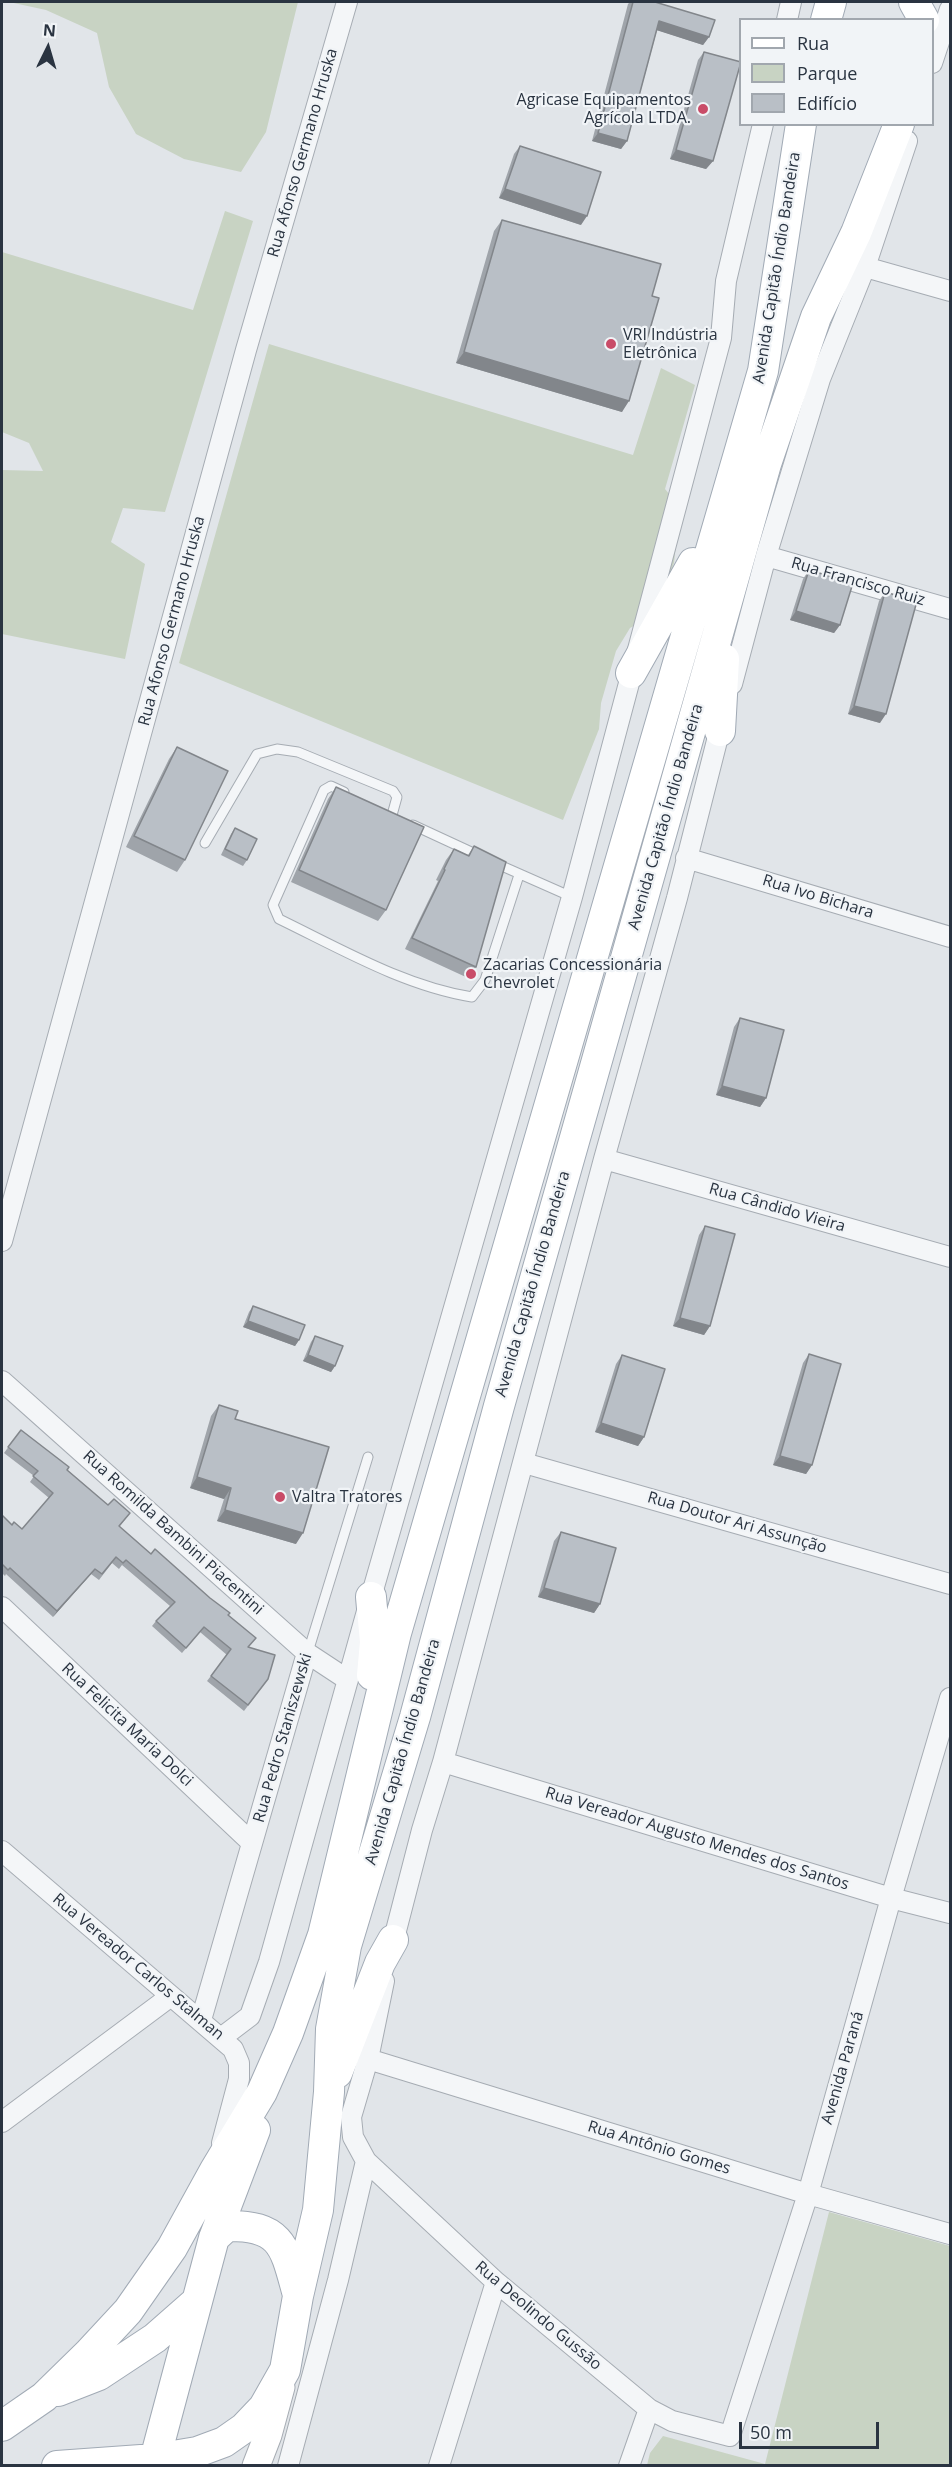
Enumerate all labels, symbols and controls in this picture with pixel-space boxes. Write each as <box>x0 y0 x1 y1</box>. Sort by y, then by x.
north arrow <box>18 18 78 78</box>
legend <box>739 18 934 126</box>
text: N <box>42 19 57 42</box>
text: Rua <box>797 31 829 55</box>
street label: Rua Afonso Germano Hruska <box>264 46 342 260</box>
text: Parque <box>797 61 857 85</box>
place label: Agricase Equipamentos Agrícola LTDA. <box>517 90 691 128</box>
text: Edifício <box>797 91 857 115</box>
marker: Agricase Equipamentos Agrícola LTDA. <box>696 102 710 116</box>
street label: Avenida Capitão Índio Bandeira <box>749 151 805 385</box>
place label: VRI Indústria Eletrônica <box>623 325 718 363</box>
marker: VRI Indústria Eletrônica <box>604 337 618 351</box>
street label: Rua Afonso Germano Hruska <box>135 514 209 728</box>
street label: Rua Francisco Ruiz <box>789 554 927 610</box>
street label: Avenida Capitão Índio Bandeira <box>625 702 707 932</box>
street label: Rua Ivo Bichara <box>760 871 876 923</box>
place label: Zacarias Concessionária Chevrolet <box>483 955 662 993</box>
marker: Zacarias Concessionária Chevrolet <box>464 967 478 981</box>
street label: Avenida Capitão Índio Bandeira <box>492 1169 574 1399</box>
street label: Rua Cândido Vieira <box>707 1179 847 1237</box>
street label: Rua Romilda Bambini Piacentini <box>79 1447 267 1619</box>
place label: Valtra Tratores <box>292 1487 402 1507</box>
street label: Rua Doutor Ari Assunção <box>645 1488 829 1558</box>
marker: Valtra Tratores <box>273 1490 287 1504</box>
street label: Avenida Capitão Índio Bandeira <box>362 1637 444 1867</box>
street label: Rua Pedro Staniszewski <box>250 1651 316 1825</box>
street label: Rua Felicita Maria Dolci <box>57 1659 197 1791</box>
street label: Rua Vereador Augusto Mendes dos Santos <box>543 1784 851 1894</box>
street label: Rua Vereador Carlos Stalman <box>48 1890 228 2044</box>
street label: Avenida Paraná <box>818 2009 868 2127</box>
street label: Rua Antônio Gomes <box>585 2117 733 2179</box>
street label: Rua Deolindo Gussão <box>471 2257 605 2375</box>
scale bar <box>742 2410 882 2448</box>
text: 50 m <box>750 2420 792 2444</box>

